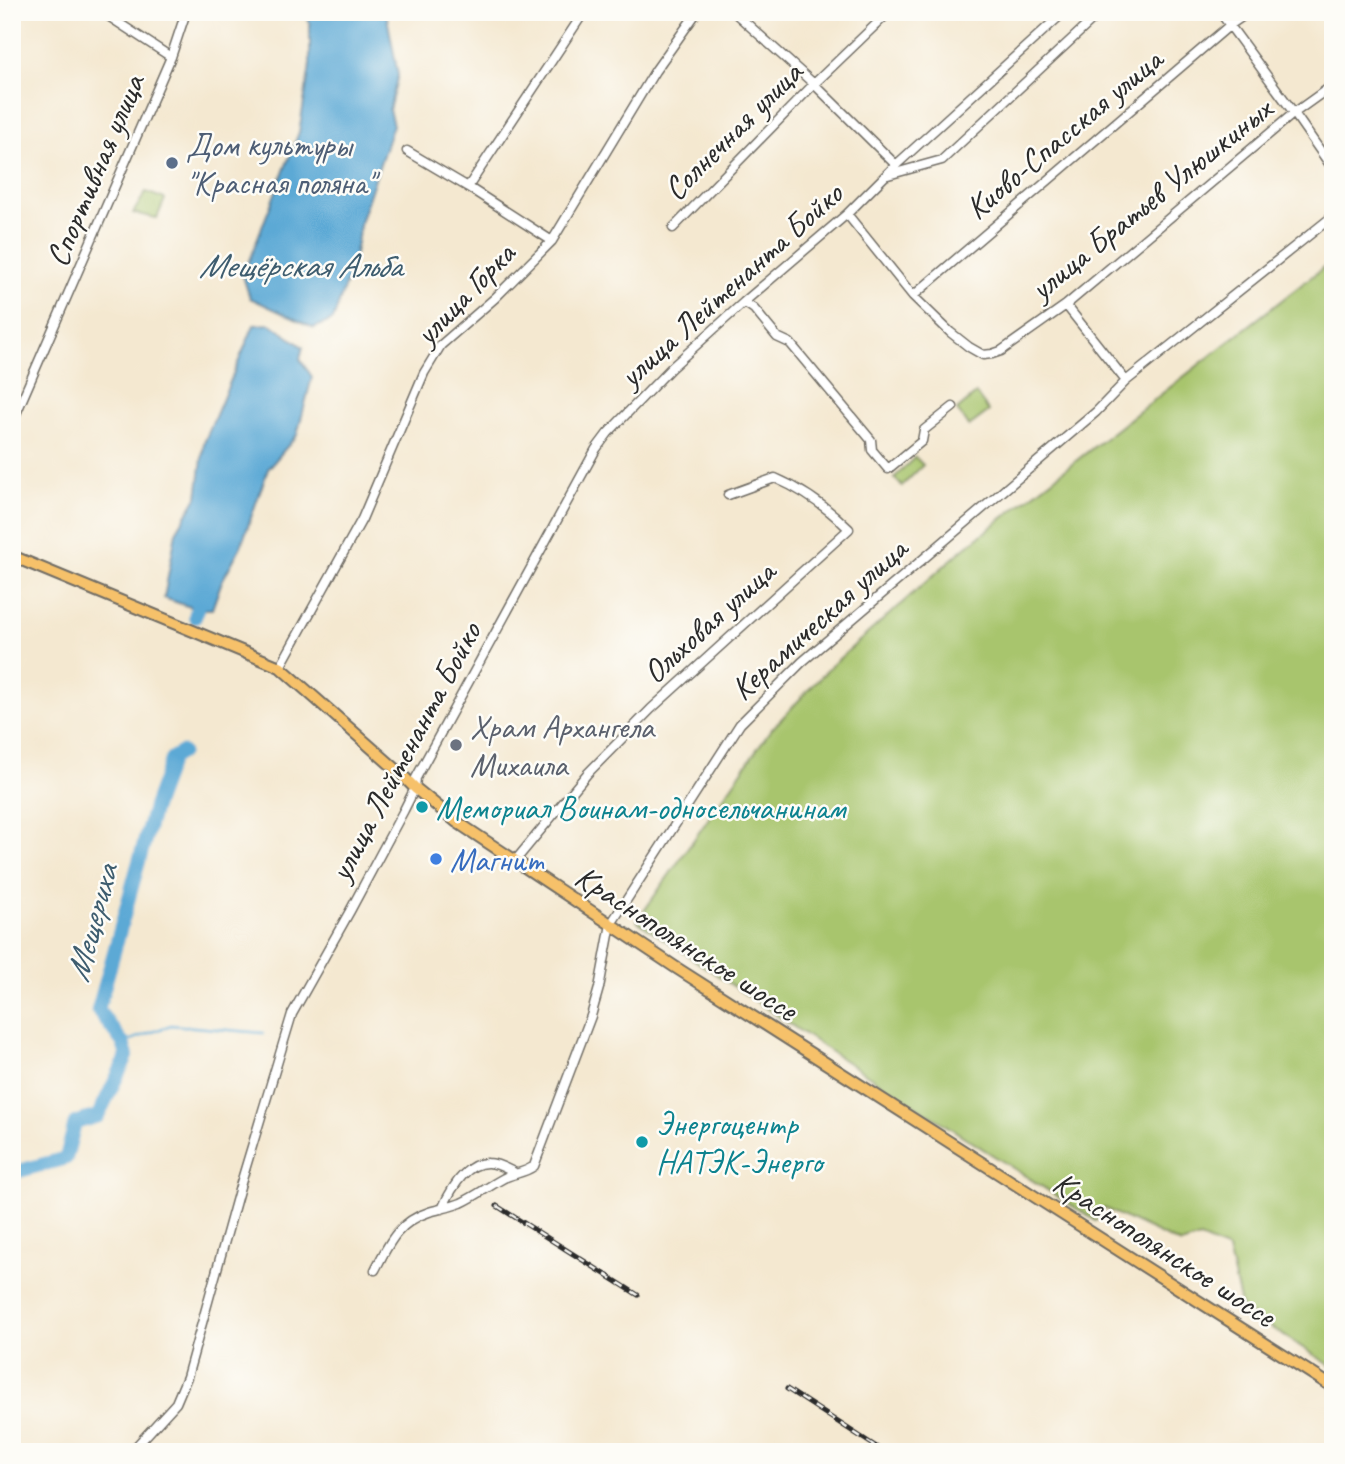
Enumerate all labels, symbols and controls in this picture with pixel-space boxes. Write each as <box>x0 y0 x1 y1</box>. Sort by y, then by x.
street label: Киово-Спасская улица <box>957 38 1173 228</box>
street label: Солнечная улица <box>654 50 813 209</box>
street label: Спортивная улица <box>36 66 155 273</box>
street label: улица Братьев Улюшкиных <box>1020 87 1282 311</box>
place label: Дом культуры "Красная поляна" <box>186 124 380 204</box>
marker: Дом культуры "Красная поляна" <box>164 155 180 171</box>
street label: улица Лейтенанта Бойко <box>609 172 853 398</box>
street label: улица Горка <box>404 232 525 355</box>
water label: Мещёрская Альба <box>199 243 405 288</box>
street label: Керамическая улица <box>722 527 918 709</box>
street label: Ольховая улица <box>633 549 786 692</box>
street label: улица Лейтенанта Бойко <box>318 613 492 890</box>
place label: Храм Архангела Михаила <box>470 706 657 786</box>
marker: Храм Архангела Михаила <box>448 737 464 753</box>
place label: Мемориал Воинам-односельчанинам <box>436 787 848 829</box>
marker: Мемориал Воинам-односельчанинам <box>414 799 430 815</box>
place label: Магнит <box>450 839 545 881</box>
marker: Магнит <box>428 851 444 867</box>
street label: Краснополянское шоссе <box>567 855 807 1032</box>
water label: Мещериха <box>54 856 130 986</box>
place label: Энергоцентр НАТЭК-Энерго <box>656 1103 826 1183</box>
marker: Энергоцентр НАТЭК-Энерго <box>634 1134 650 1150</box>
street label: Краснополянское шоссе <box>1045 1161 1285 1338</box>

